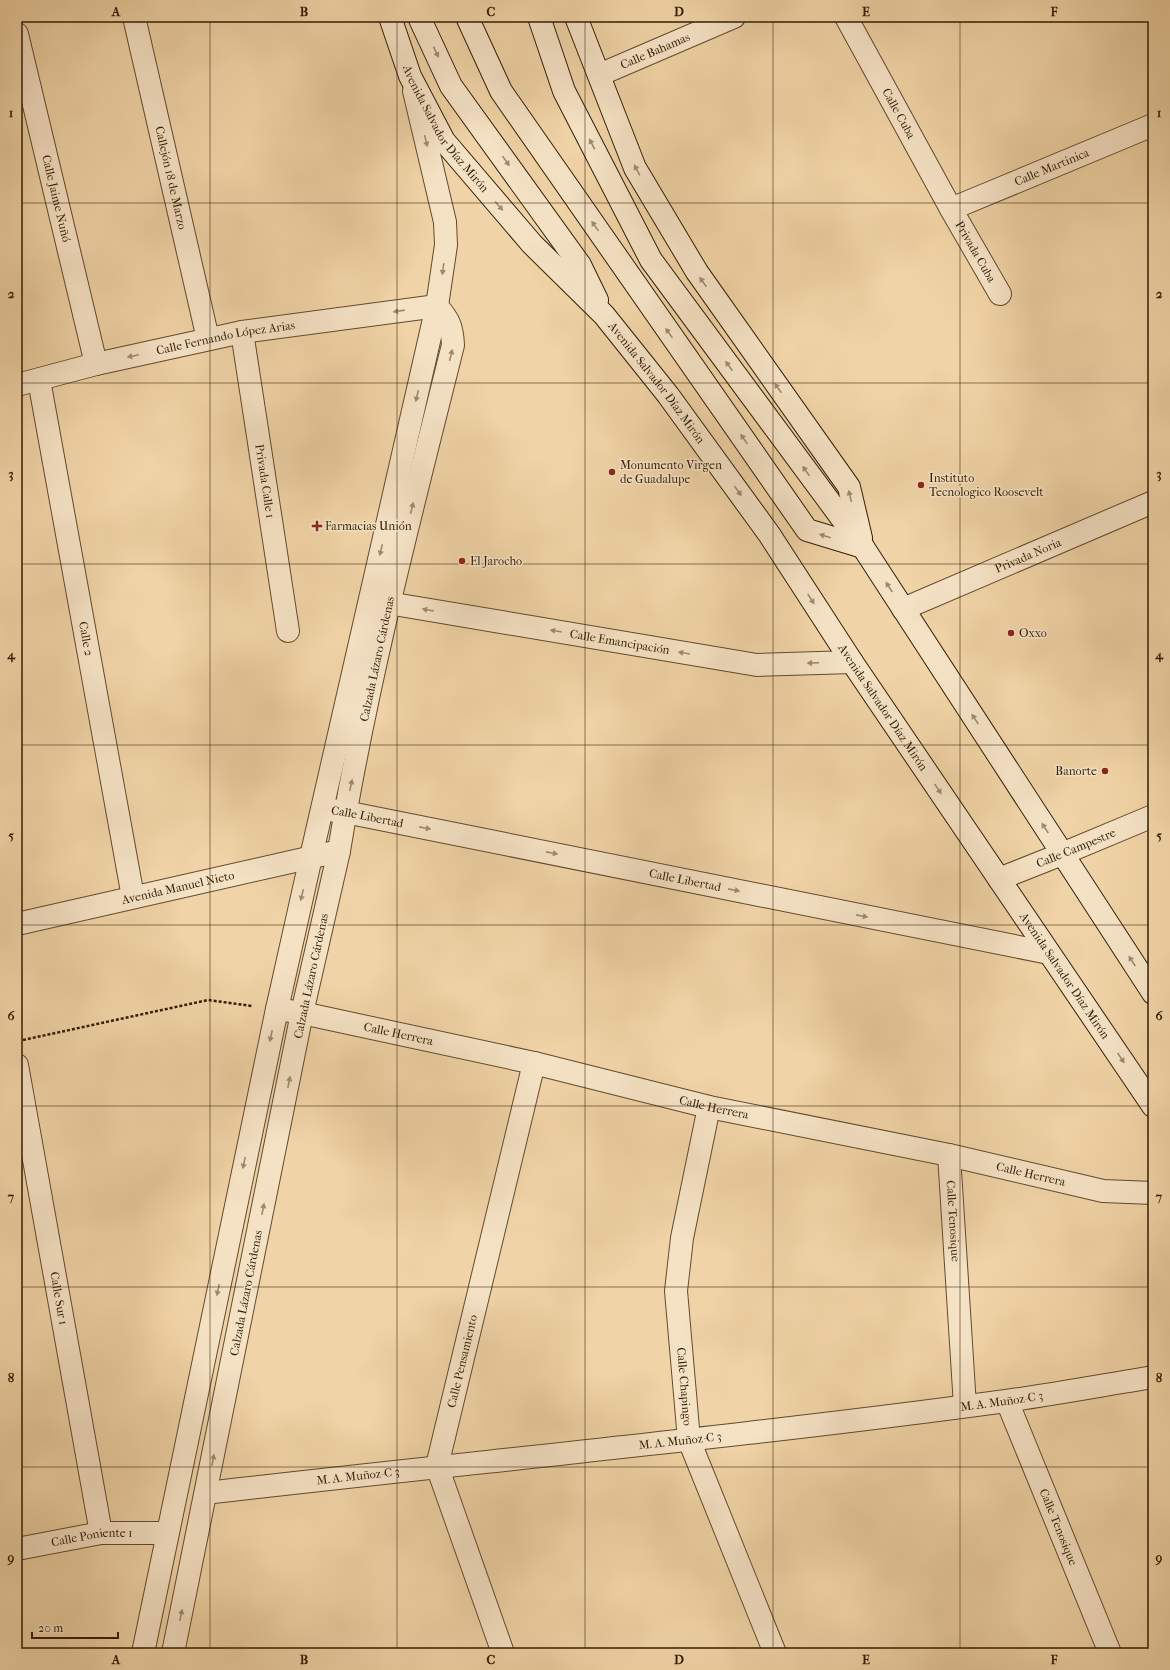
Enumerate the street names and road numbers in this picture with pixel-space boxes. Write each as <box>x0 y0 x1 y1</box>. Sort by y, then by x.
street label: Calle Bahamas <box>618 30 693 72</box>
street label: Avenida Salvador Díaz Mirón <box>399 62 492 195</box>
street label: Calle Cuba <box>879 86 918 142</box>
street label: Callejón 18 de Marzo <box>152 125 190 231</box>
street label: Calle Martinica <box>1012 145 1091 189</box>
street label: Calle Jaime Nuñó <box>39 153 74 243</box>
street label: Privada Cuba <box>952 218 999 285</box>
street label: Calle Fernando López Arias <box>155 318 296 358</box>
street label: Avenida Salvador Díaz Mirón <box>605 318 708 446</box>
street label: Privada Calle 1 <box>252 443 278 519</box>
street label: Privada Noria <box>993 535 1064 576</box>
street label: Calzada Lázaro Cárdenas <box>357 594 397 723</box>
street label: Calle 2 <box>76 620 96 657</box>
street label: Calle Emancipación <box>569 627 671 657</box>
street label: Avenida Salvador Díaz Mirón <box>835 641 931 773</box>
street label: Calle Libertad <box>330 803 405 831</box>
street label: Calle Campestre <box>1034 825 1118 870</box>
street label: Calle Libertad <box>648 866 723 894</box>
street label: Avenida Manuel Nieto <box>119 868 236 907</box>
street label: Avenida Salvador Díaz Mirón <box>1016 909 1112 1042</box>
street label: Calzada Lázaro Cárdenas <box>291 911 331 1040</box>
street label: Calle Herrera <box>362 1019 435 1048</box>
street label: Calle Herrera <box>678 1093 750 1122</box>
street label: Calle Herrera <box>995 1159 1067 1189</box>
street label: Calle Tenosique <box>944 1180 963 1262</box>
street label: Calzada Lázaro Cárdenas <box>227 1228 265 1357</box>
street label: Calle Sur 1 <box>47 1271 71 1326</box>
street label: Calle Pensamiento <box>444 1313 480 1409</box>
street label: Calle Chapingo <box>674 1347 695 1426</box>
street label: M. A. Muñoz-C 3 <box>960 1388 1044 1414</box>
street label: M. A. Muñoz-C 3 <box>638 1429 722 1452</box>
street label: M. A. Muñoz-C 3 <box>316 1464 400 1487</box>
street label: Calle Tenosique <box>1037 1486 1080 1567</box>
street label: Calle Poniente 1 <box>50 1526 133 1549</box>

